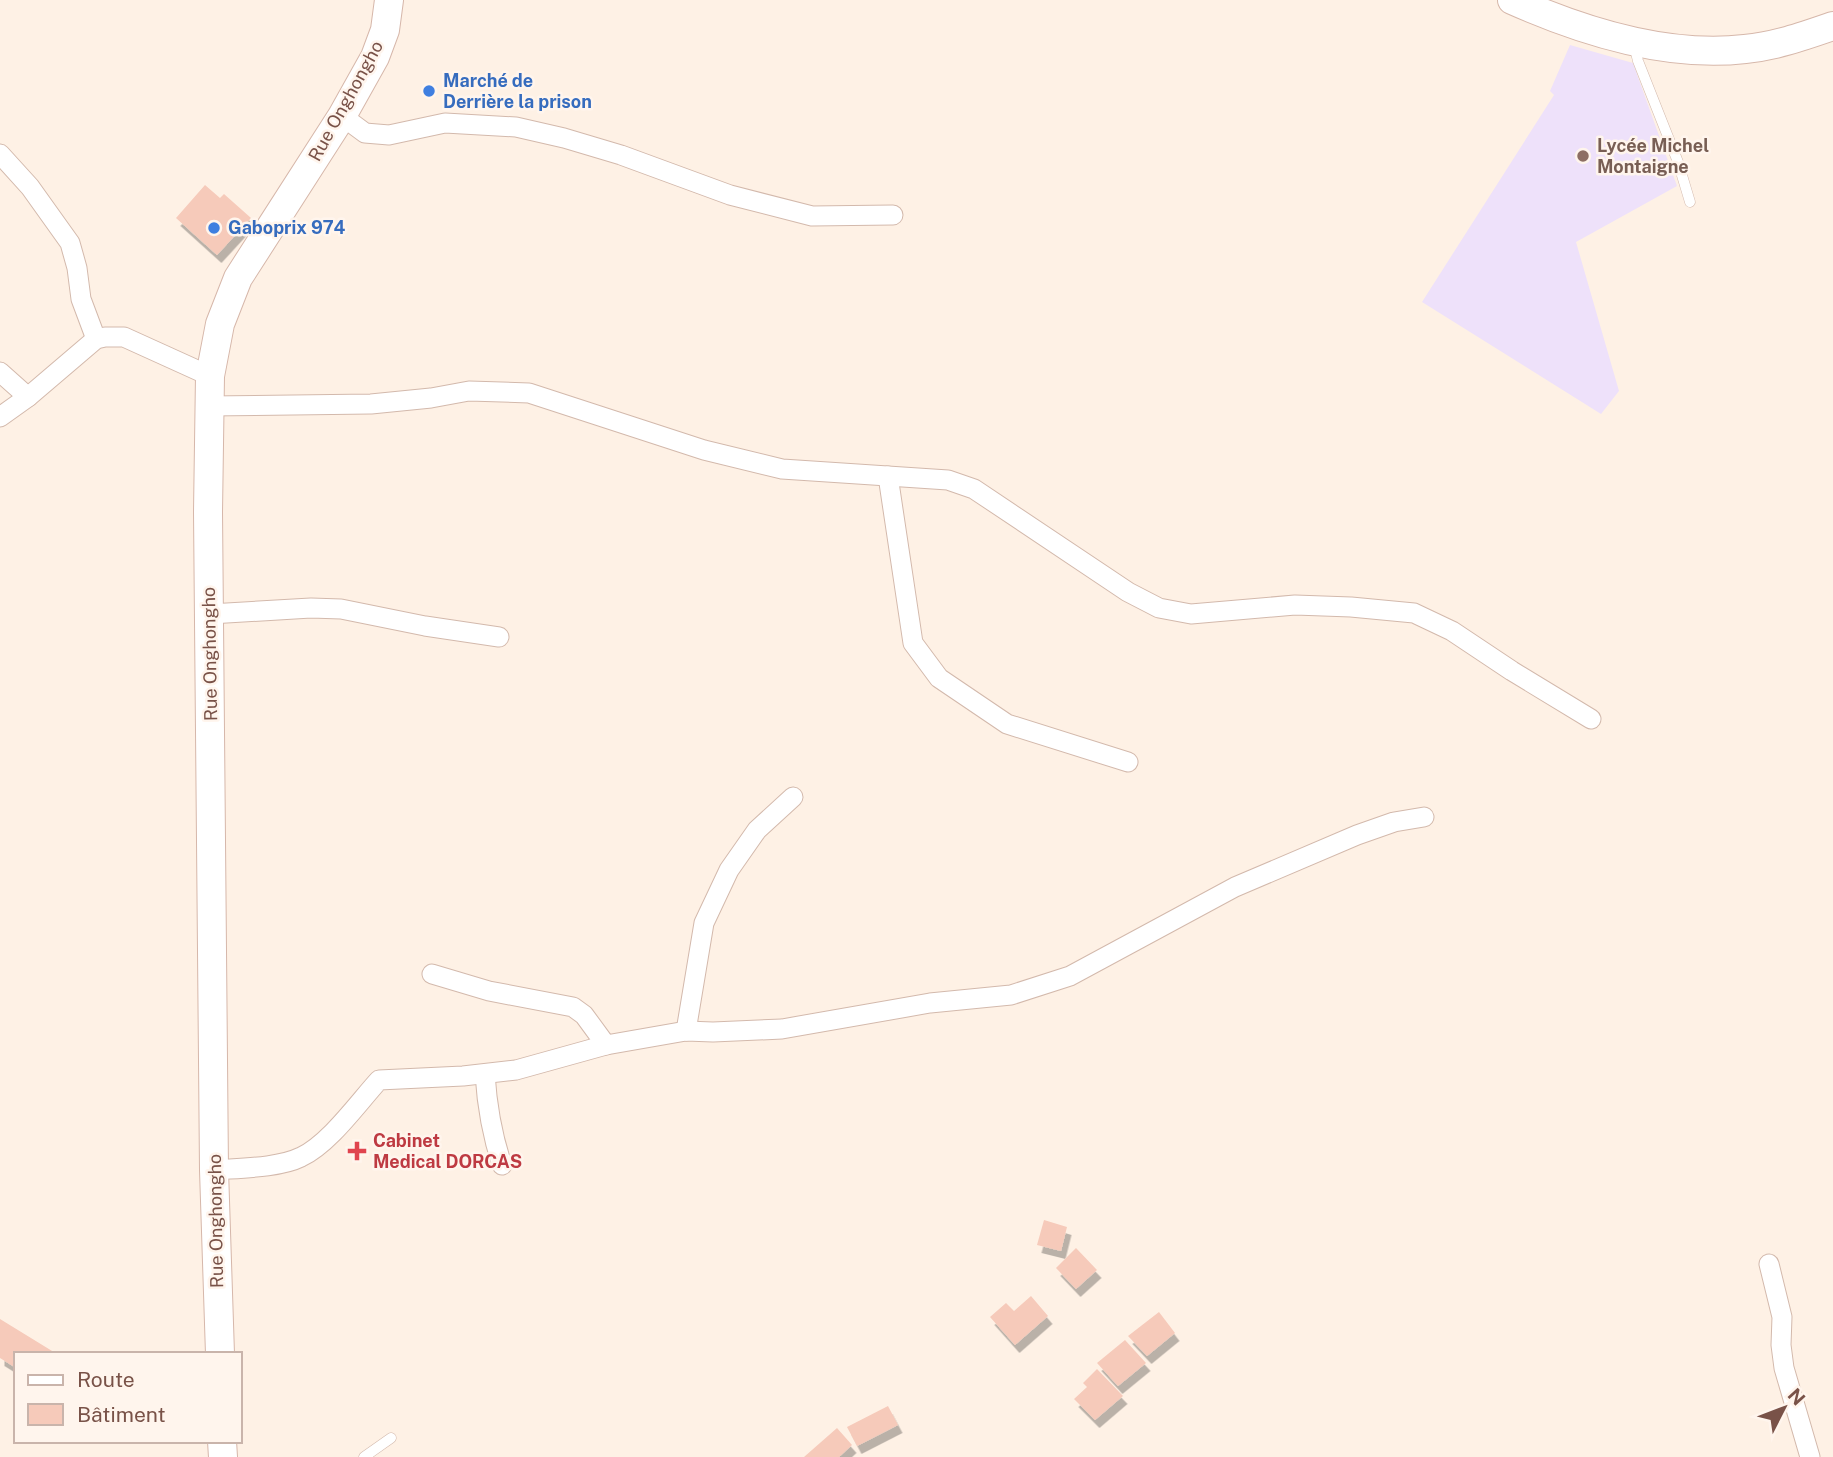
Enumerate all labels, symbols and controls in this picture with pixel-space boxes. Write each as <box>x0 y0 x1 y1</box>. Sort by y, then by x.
street label: Rue Onghongho <box>304 37 387 165</box>
place label: Marché de Derrière la prison <box>443 70 592 112</box>
marker: Marché de Derrière la prison <box>421 83 437 99</box>
place label: Lycée Michel Montaigne <box>1597 135 1709 177</box>
marker: Lycée Michel Montaigne <box>1575 148 1591 164</box>
place label: Gaboprix 974 <box>228 217 346 238</box>
marker: Gaboprix 974 <box>206 220 222 236</box>
street label: Rue Onghongho <box>198 587 221 721</box>
place label: Cabinet Medical DORCAS <box>373 1130 522 1172</box>
marker: Cabinet Medical DORCAS <box>347 1141 367 1161</box>
street label: Rue Onghongho <box>204 1154 227 1288</box>
legend <box>14 1352 242 1443</box>
text: Route <box>77 1367 135 1392</box>
north arrow <box>1749 1373 1819 1443</box>
text: N <box>1783 1384 1810 1410</box>
text: Bâtiment <box>77 1402 166 1427</box>

